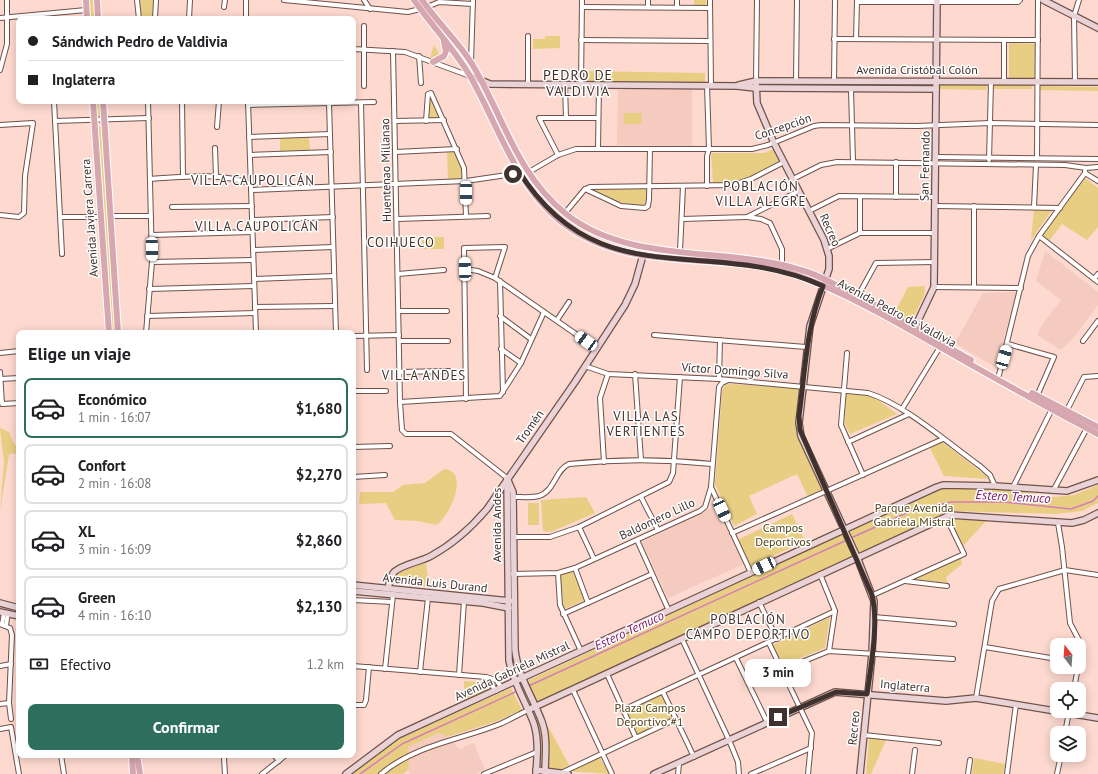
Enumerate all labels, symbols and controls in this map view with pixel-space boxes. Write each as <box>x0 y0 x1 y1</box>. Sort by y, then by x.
text: Sándwich Pedro de Valdivia <box>52 32 228 51</box>
street label: Avenida Cristóbal Colón <box>856 62 978 77</box>
district label: PEDRO DE VALDIVIA <box>543 66 613 100</box>
text: Inglaterra <box>52 70 115 89</box>
street label: Concepción <box>753 110 813 143</box>
street label: Huentenao Millanao <box>377 118 394 222</box>
street label: San Fernando <box>916 131 933 201</box>
street label: Avenida Javiera Carrera <box>78 158 101 278</box>
route start <box>504 165 522 183</box>
district label: VILLA CAUPOLICÁN <box>190 172 315 189</box>
district label: POBLACIÓN VILLA ALEGRE <box>715 178 806 210</box>
car <box>460 181 472 205</box>
street label: Recreo <box>817 211 844 249</box>
district label: VILLA CAUPOLICÁN <box>194 218 319 235</box>
district label: COIHUECO <box>367 234 435 251</box>
car <box>146 237 158 261</box>
car <box>459 257 471 281</box>
street label: Avenida Pedro de Valdivia <box>835 275 959 350</box>
car <box>573 329 599 353</box>
text: Elige un viaje <box>28 342 131 365</box>
car <box>995 344 1013 370</box>
street label: Víctor Domingo Silva <box>680 359 789 382</box>
district label: VILLA ANDES <box>381 367 466 384</box>
icon: car <box>30 390 66 426</box>
text: Económico <box>78 390 147 409</box>
text: $1,680 <box>296 399 342 418</box>
street label: Tromén <box>512 407 547 447</box>
district label: VILLA LAS VERTIENTES <box>605 408 686 440</box>
text: 1 min · 16:07 <box>78 409 151 426</box>
icon: car <box>30 456 66 492</box>
text: Confort <box>78 456 126 475</box>
text: $2,270 <box>296 465 342 484</box>
text: 2 min · 16:08 <box>78 475 151 492</box>
water label: Estero Temuco <box>975 486 1052 507</box>
street label: Avenida Andes <box>489 488 504 562</box>
street label: Baldomero Lillo <box>617 494 697 543</box>
car <box>711 497 733 523</box>
park label: Parque Avenida Gabriela Mistral <box>873 500 955 529</box>
park label: Campos Deportivos <box>755 520 811 549</box>
icon: car <box>30 522 66 558</box>
text: XL <box>78 522 95 541</box>
text: $2,860 <box>296 531 342 550</box>
text: 3 min · 16:09 <box>78 541 151 558</box>
car <box>751 555 777 577</box>
street label: Avenida Luis Durand <box>382 570 488 595</box>
icon: car <box>30 588 66 624</box>
text: Green <box>78 588 116 607</box>
text: $2,130 <box>296 597 342 616</box>
text: 4 min · 16:10 <box>78 607 151 624</box>
water label: Estero Temuco <box>591 607 667 654</box>
district label: POBLACIÓN CAMPO DEPORTIVO <box>686 611 810 643</box>
street label: Avenida Gabriela Mistral <box>452 637 572 704</box>
north arrow <box>1050 638 1086 674</box>
map controls <box>1050 638 1086 762</box>
icon: cash <box>28 653 50 675</box>
text: Efectivo <box>60 655 111 674</box>
text: 1.2 km <box>307 656 344 673</box>
callout: 3 min <box>745 659 811 687</box>
text: 3 min <box>762 664 794 681</box>
street label: Inglaterra <box>879 676 931 695</box>
button: locate <box>1050 682 1086 718</box>
park label: Plaza Campos Deportivo #1 <box>614 700 686 729</box>
button: Confirmar <box>28 704 344 750</box>
route end <box>769 708 787 726</box>
street label: Recreo <box>845 710 862 746</box>
button: layers <box>1050 726 1086 762</box>

